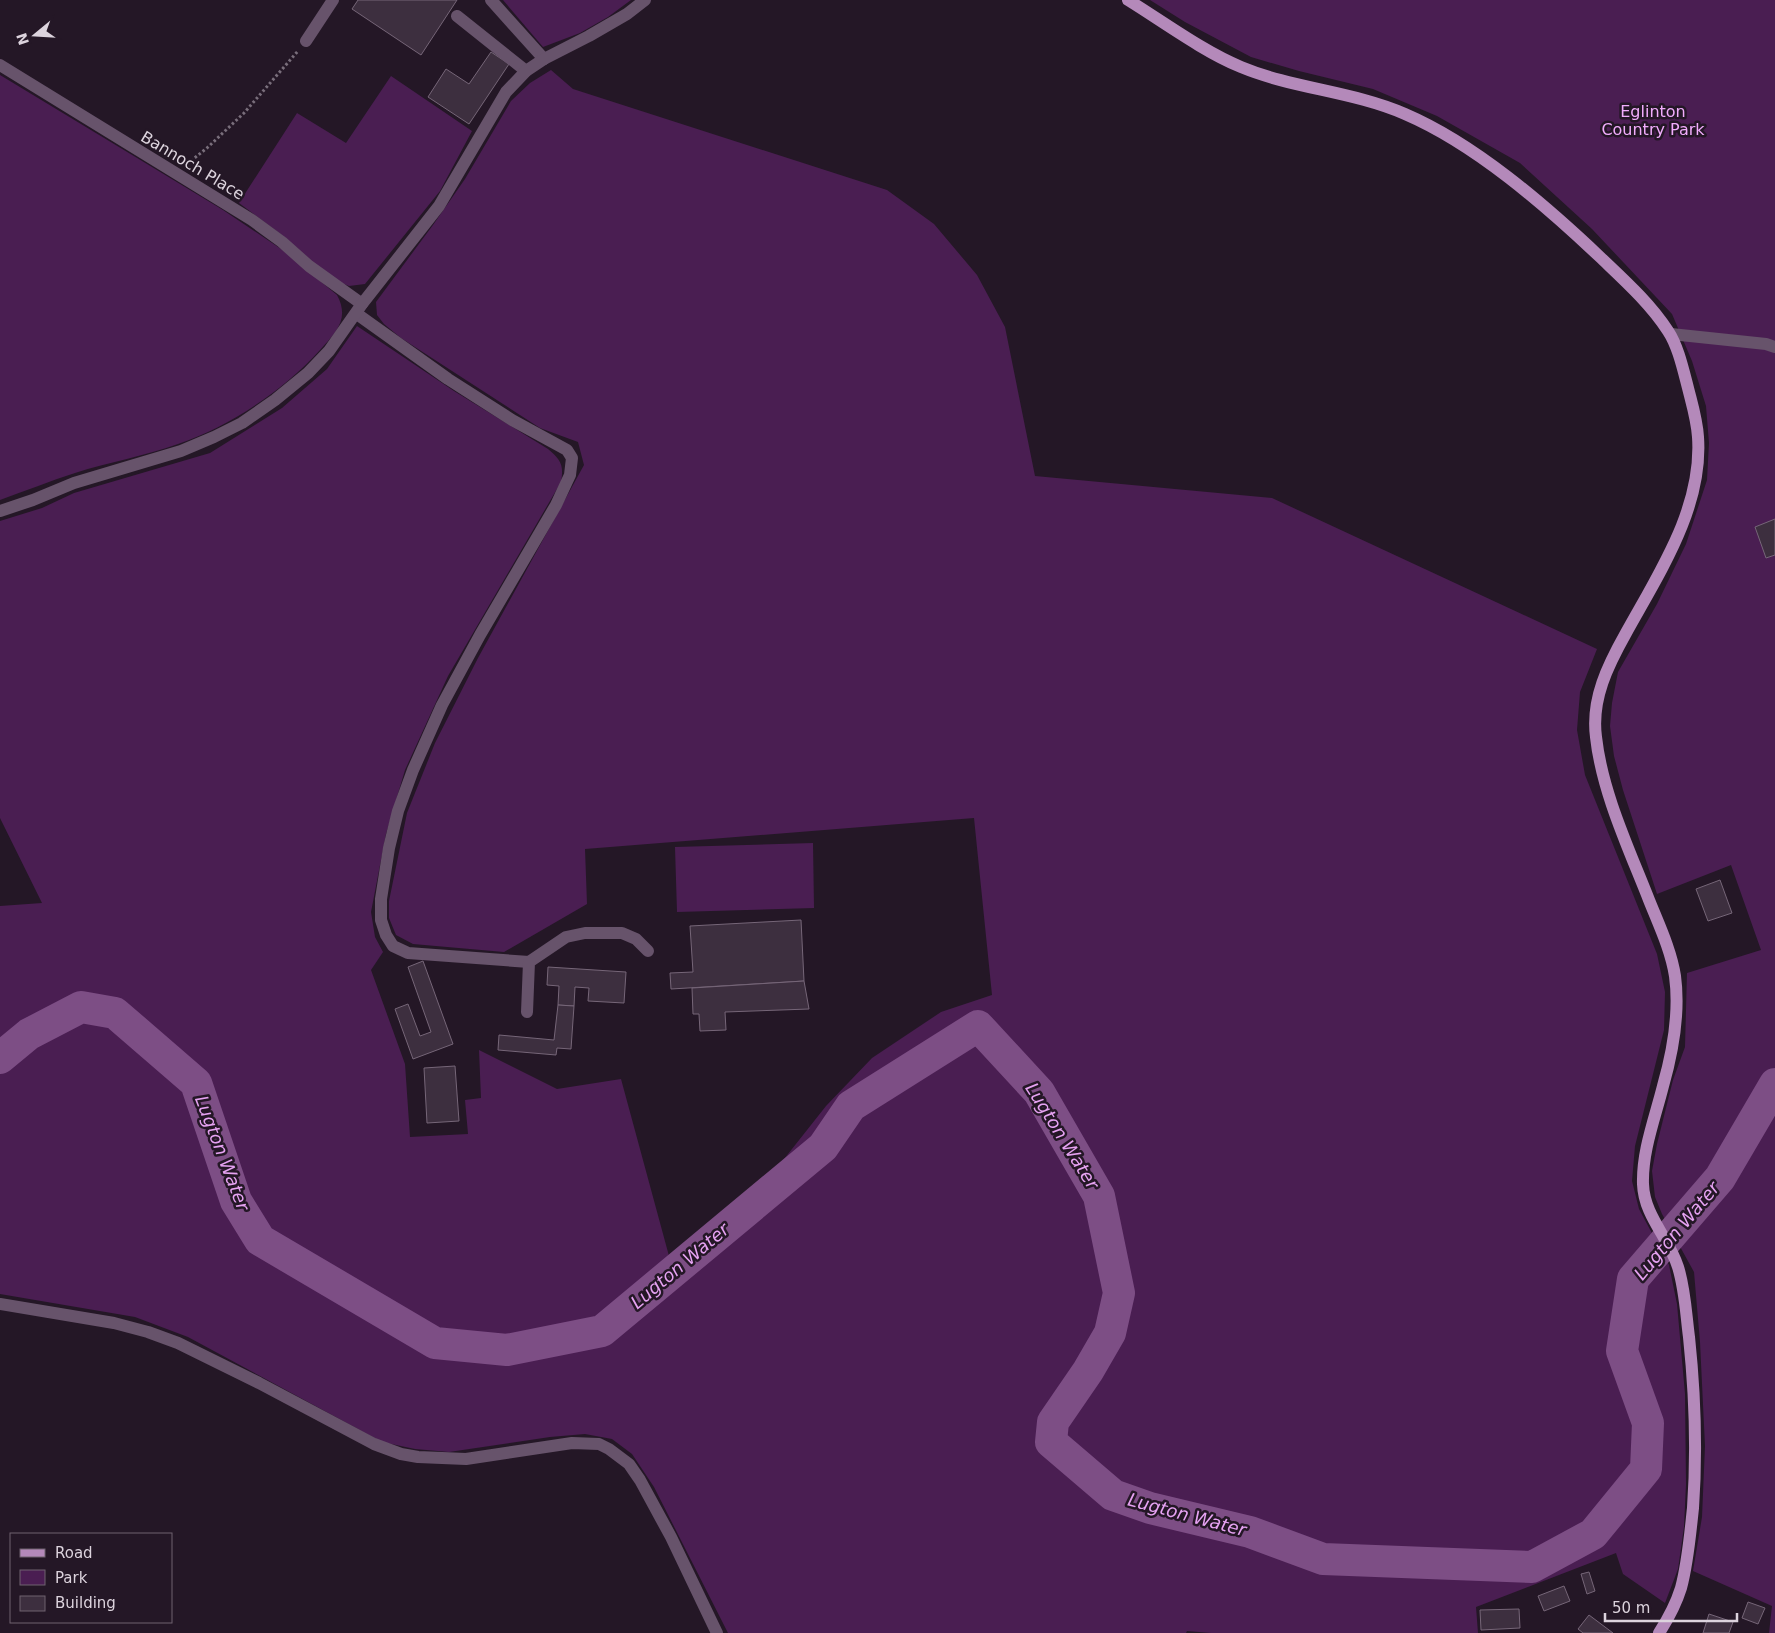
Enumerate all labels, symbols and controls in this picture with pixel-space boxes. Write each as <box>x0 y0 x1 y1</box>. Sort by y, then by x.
north arrow <box>10 10 60 60</box>
text: N <box>13 31 32 47</box>
park label: Eglinton Country Park <box>1601 102 1705 139</box>
street label: Bannoch Place <box>138 127 248 204</box>
water label: Lugton Water <box>1021 1079 1104 1194</box>
water label: Lugton Water <box>191 1092 255 1215</box>
water label: Lugton Water <box>1630 1176 1725 1284</box>
water label: Lugton Water <box>626 1218 734 1313</box>
water label: Lugton Water <box>1126 1489 1250 1541</box>
legend <box>10 1533 172 1623</box>
text: Road <box>55 1544 93 1562</box>
text: Park <box>55 1569 88 1587</box>
scale bar <box>1605 1590 1738 1622</box>
text: Building <box>55 1594 116 1612</box>
text: 50 m <box>1612 1599 1650 1617</box>

